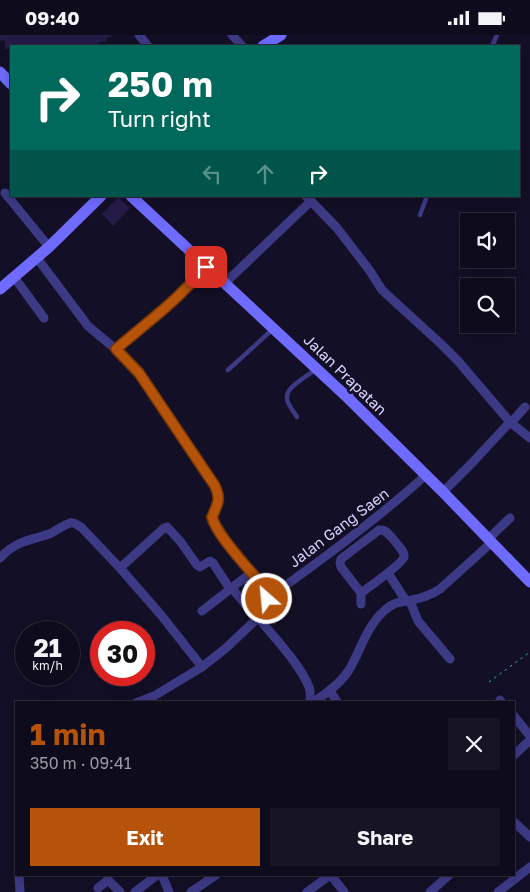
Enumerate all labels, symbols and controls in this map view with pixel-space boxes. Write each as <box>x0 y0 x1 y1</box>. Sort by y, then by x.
text: 09:40 <box>25 6 80 29</box>
text: 250 m <box>108 63 213 105</box>
icon: right <box>25 65 90 130</box>
text: Turn right <box>108 105 211 132</box>
icon: left <box>198 160 226 188</box>
icon: ahead <box>251 160 279 188</box>
icon: right <box>304 160 332 188</box>
map controls <box>460 213 515 333</box>
button: sound <box>460 213 515 268</box>
pin <box>185 246 227 288</box>
icon: arrive <box>192 253 220 281</box>
button: search <box>460 278 515 333</box>
street label: Jalan Prapatan <box>300 330 391 418</box>
street label: Jalan Gang Saen <box>285 484 392 571</box>
position arrow <box>240 572 292 624</box>
speed limit sign: 30 <box>90 621 155 686</box>
text: 21 <box>33 632 62 663</box>
text: km/h <box>32 658 63 673</box>
text: 1 min <box>30 716 106 752</box>
button: close <box>448 718 500 770</box>
text: 350 m · 09:41 <box>30 753 131 773</box>
button: Exit <box>30 808 260 866</box>
button: Share <box>270 808 500 866</box>

